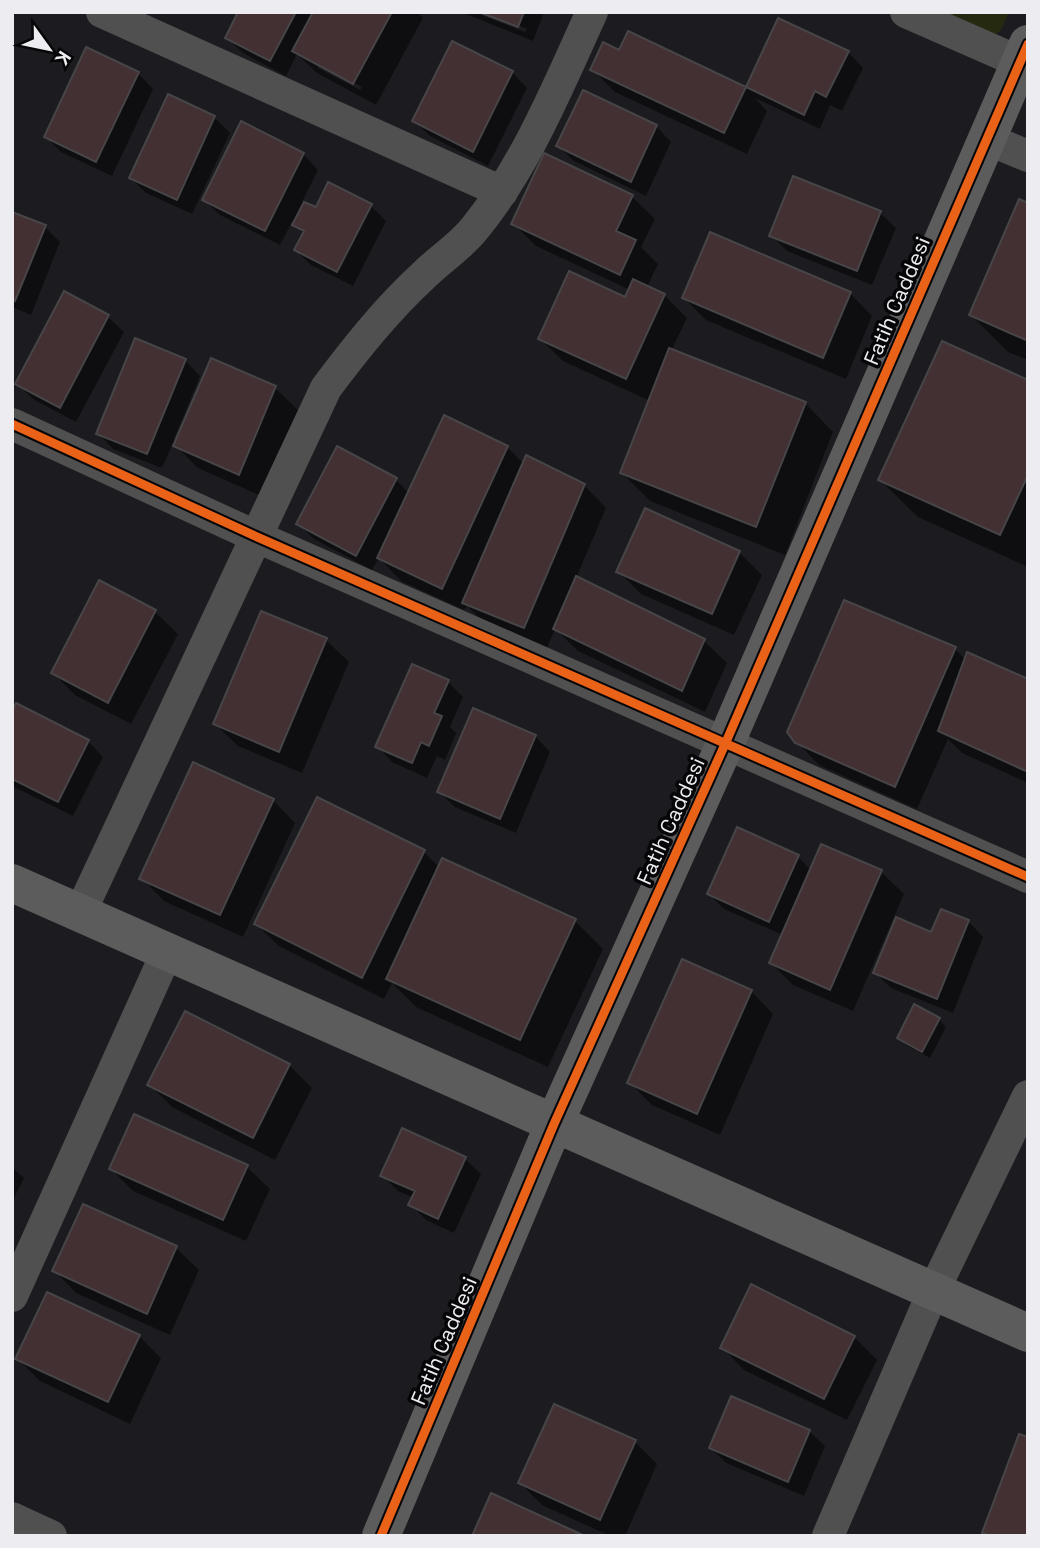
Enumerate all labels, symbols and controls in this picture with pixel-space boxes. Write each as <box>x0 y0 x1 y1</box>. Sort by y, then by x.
north arrow <box>14 14 84 84</box>
text: K <box>49 46 77 70</box>
street label: Fatih Caddesi <box>857 233 936 369</box>
street label: Fatih Caddesi <box>630 753 711 889</box>
street label: Fatih Caddesi <box>404 1273 483 1409</box>

